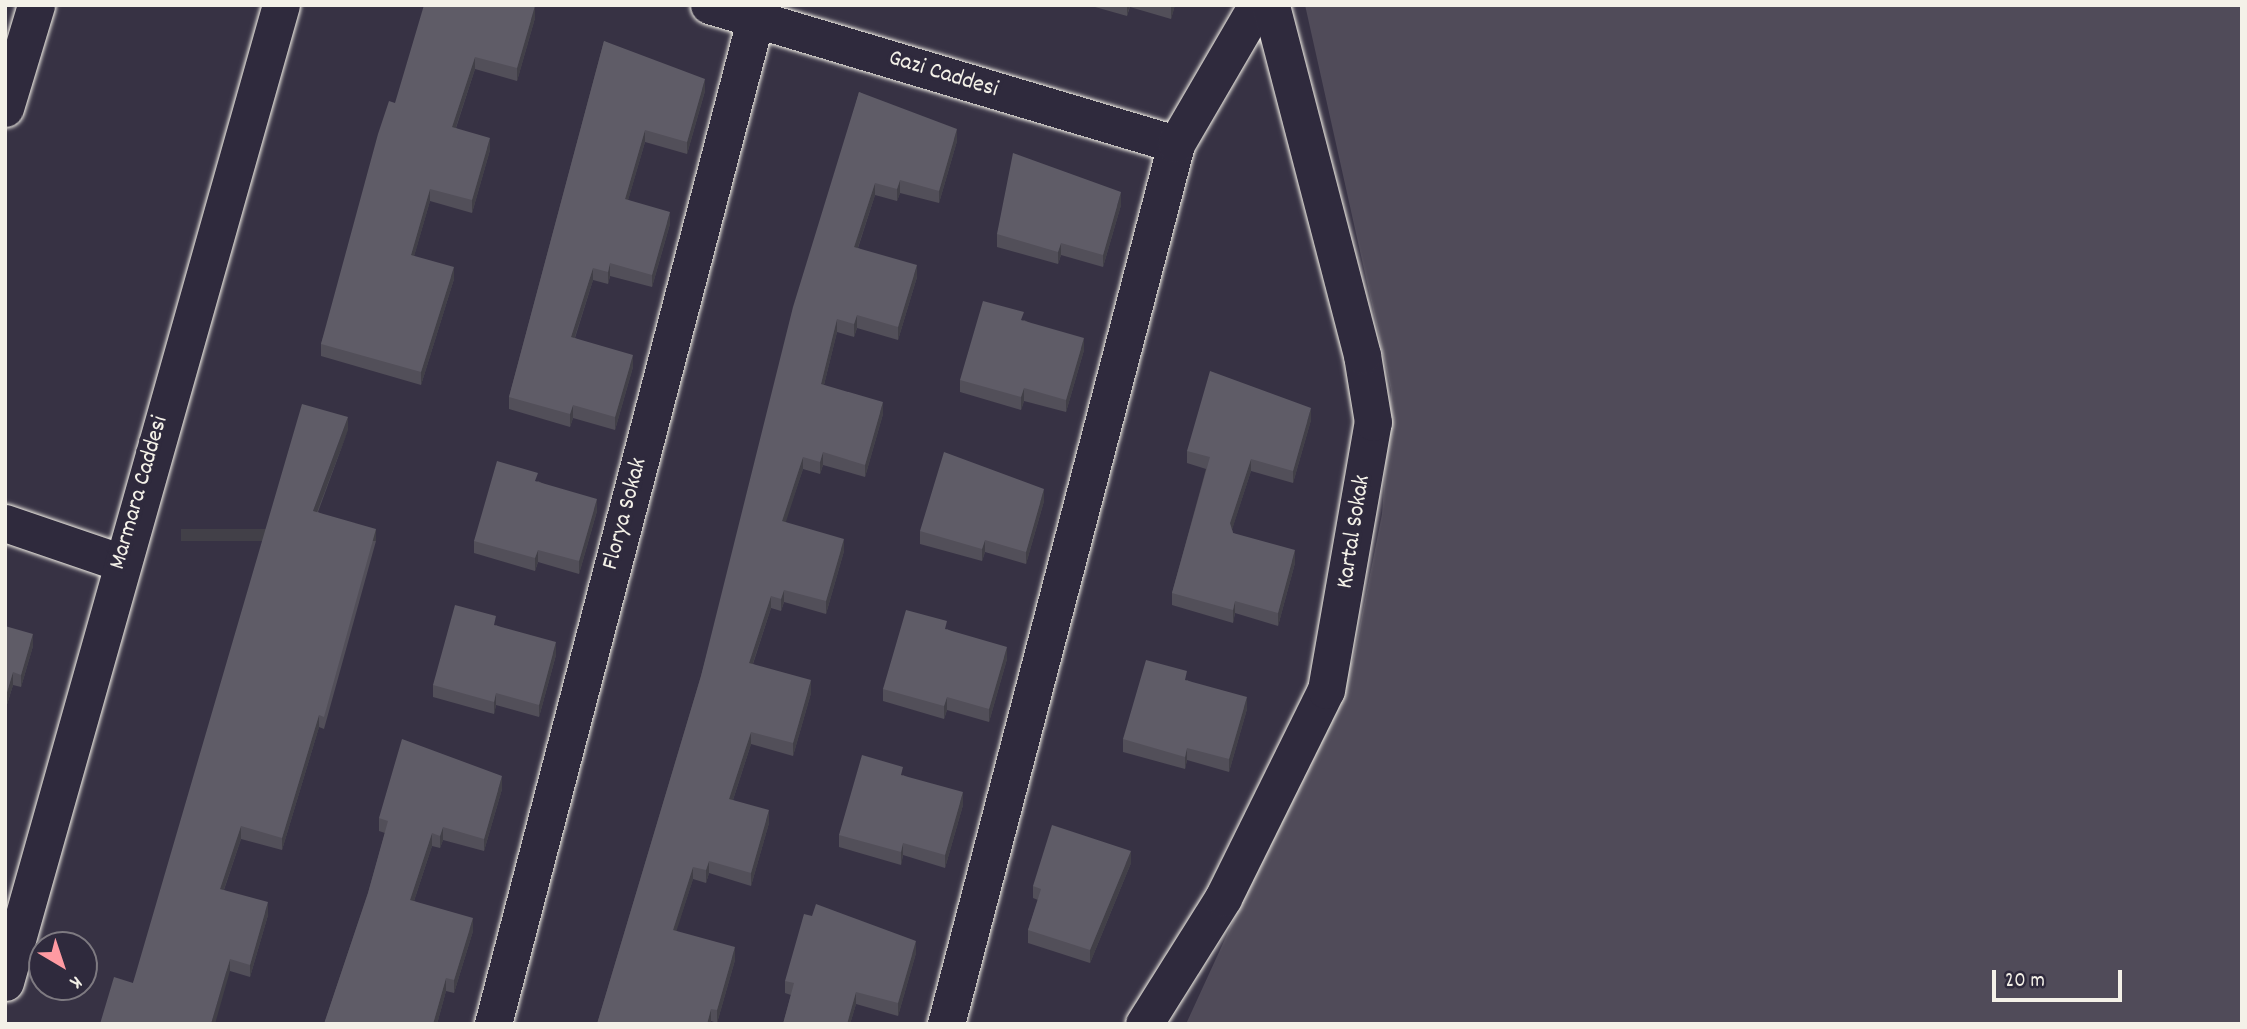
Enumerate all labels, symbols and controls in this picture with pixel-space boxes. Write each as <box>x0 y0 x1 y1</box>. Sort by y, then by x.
street label: Gazi Caddesi <box>885 45 1001 105</box>
street label: Marmara Caddesi <box>104 413 176 573</box>
street label: Florya Sokak <box>597 455 655 573</box>
street label: Kartal Sokak <box>1332 473 1378 591</box>
north arrow <box>28 931 98 1001</box>
scale bar <box>1995 956 2124 1000</box>
text: 20 m <box>2005 967 2045 997</box>
text: K <box>63 968 87 994</box>

